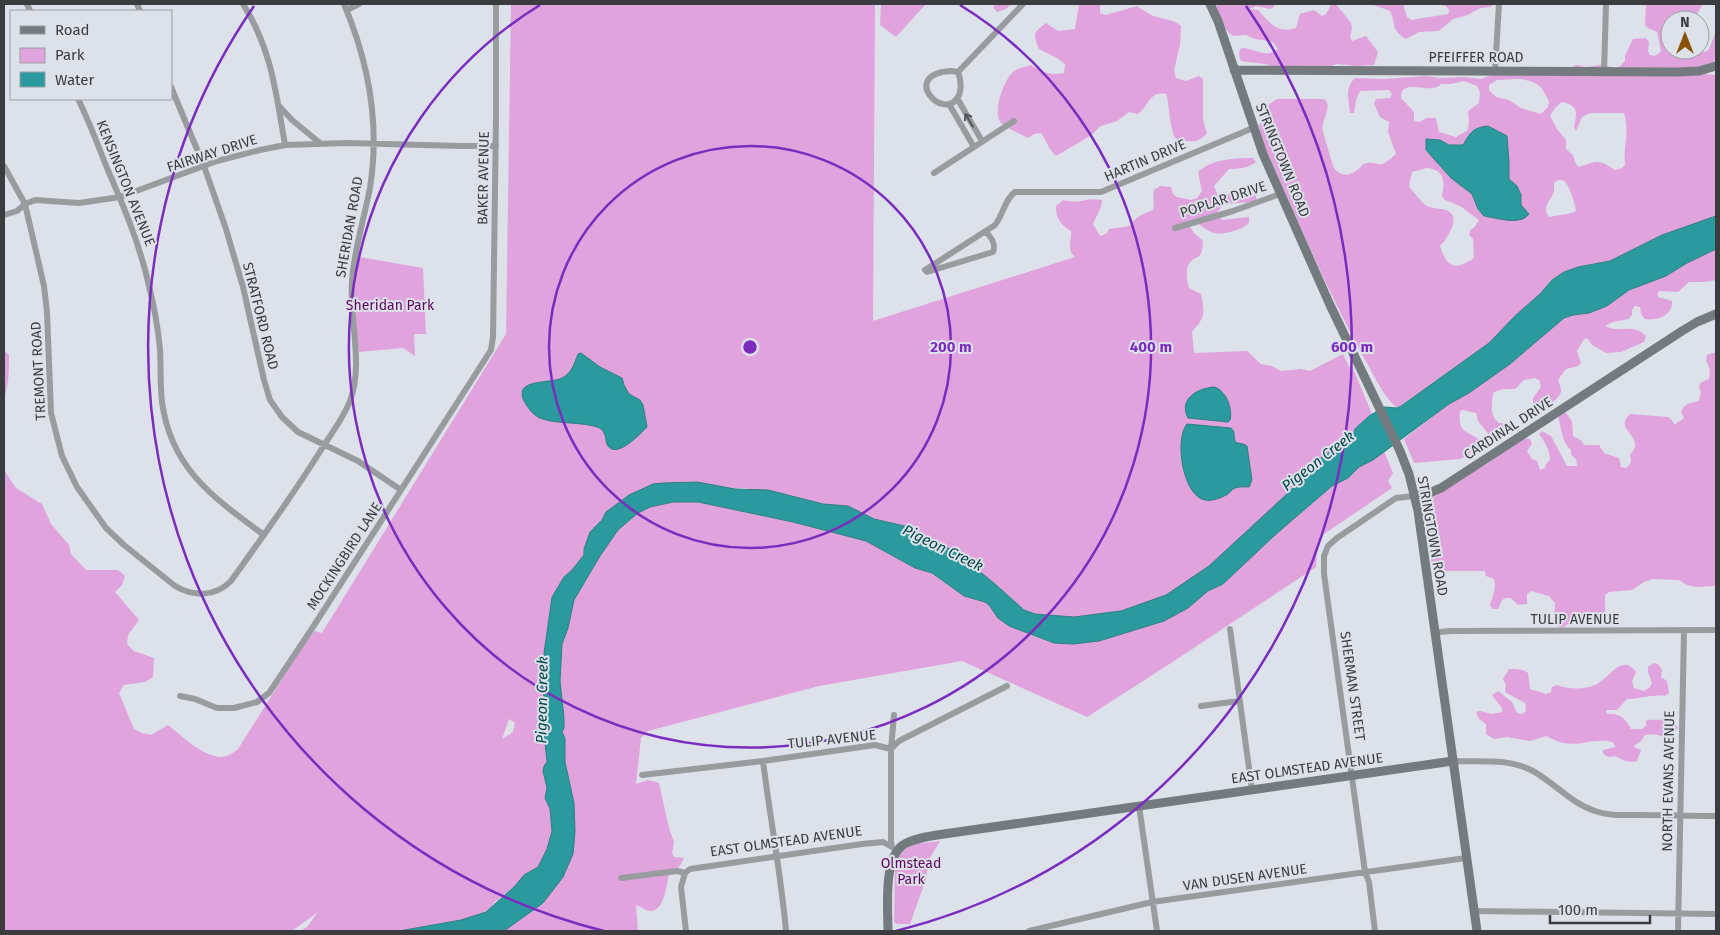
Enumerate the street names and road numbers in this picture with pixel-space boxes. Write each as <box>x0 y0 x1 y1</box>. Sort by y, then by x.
street label: PFEIFFER ROAD <box>1429 49 1523 66</box>
street label: STRINGTOWN ROAD <box>1252 101 1313 220</box>
street label: KENSINGTON AVENUE <box>92 118 159 249</box>
street label: FAIRWAY DRIVE <box>165 131 259 176</box>
street label: BAKER AVENUE <box>474 131 493 225</box>
street label: HARTIN DRIVE <box>1102 136 1189 185</box>
street label: SHERIDAN ROAD <box>332 175 367 279</box>
street label: POPLAR DRIVE <box>1178 177 1269 221</box>
street label: STRATFORD ROAD <box>239 261 282 372</box>
street label: TREMONT ROAD <box>27 321 50 421</box>
street label: CARDINAL DRIVE <box>1461 393 1556 463</box>
street label: STRINGTOWN ROAD <box>1414 475 1451 597</box>
street label: MOCKINGBIRD LANE <box>303 499 386 613</box>
street label: TULIP AVENUE <box>1531 611 1619 628</box>
street label: SHERMAN STREET <box>1336 630 1369 743</box>
street label: NORTH EVANS AVENUE <box>1659 710 1678 852</box>
street label: TULIP AVENUE <box>787 726 877 753</box>
street label: EAST OLMSTEAD AVENUE <box>1230 749 1384 788</box>
street label: EAST OLMSTEAD AVENUE <box>709 822 863 861</box>
street label: VAN DUSEN AVENUE <box>1182 860 1308 895</box>

